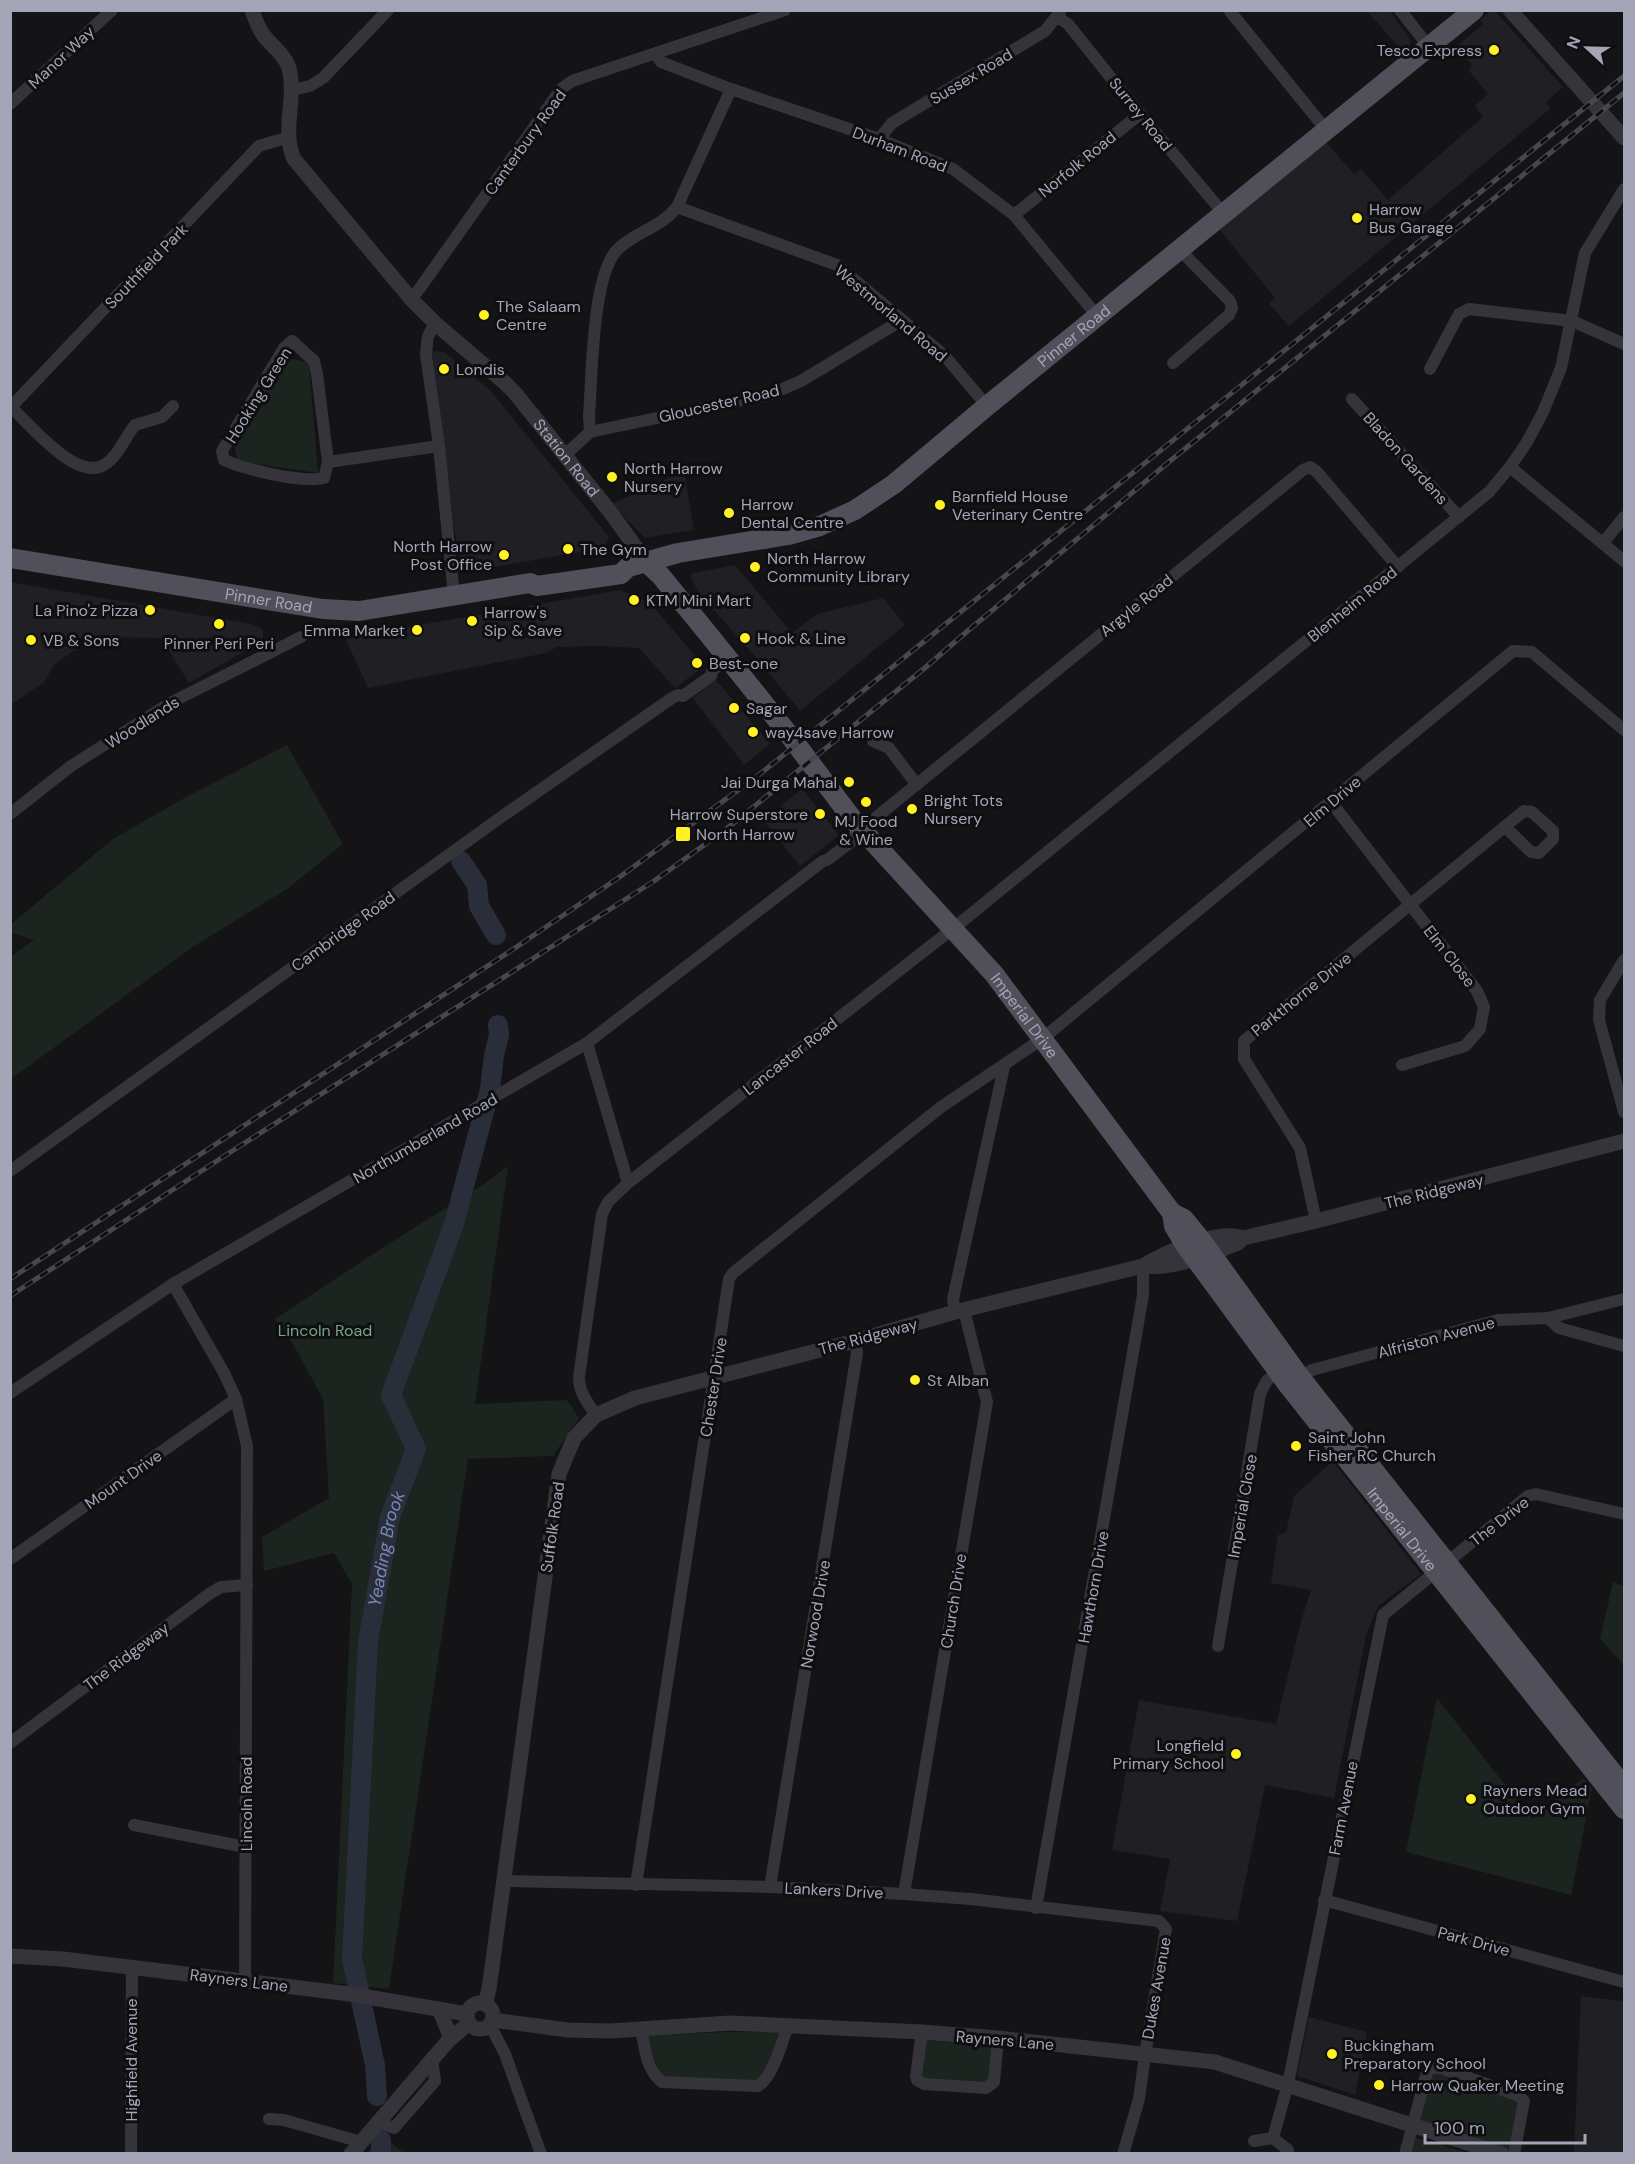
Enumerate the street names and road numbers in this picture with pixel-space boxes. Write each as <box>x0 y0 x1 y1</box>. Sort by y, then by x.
street label: Manor Way <box>24 21 99 93</box>
street label: Sussex Road <box>926 44 1016 109</box>
street label: Surrey Road <box>1104 73 1177 156</box>
street label: Canterbury Road <box>480 85 571 199</box>
street label: Durham Road <box>849 122 950 177</box>
street label: Norfolk Road <box>1034 127 1121 202</box>
street label: Southfield Park <box>100 219 192 314</box>
street label: Westmorland Road <box>830 260 951 367</box>
street label: Pinner Road <box>1033 300 1115 372</box>
street label: Hooking Green <box>221 343 296 447</box>
street label: Gloucester Road <box>657 379 781 428</box>
street label: Bladon Gardens <box>1358 408 1453 509</box>
street label: Station Road <box>529 414 604 501</box>
street label: Blenheim Road <box>1303 562 1401 647</box>
street label: Argyle Road <box>1095 569 1177 641</box>
street label: Pinner Road <box>223 583 314 618</box>
street label: Woodlands <box>101 691 183 753</box>
street label: Elm Drive <box>1299 771 1366 832</box>
street label: Cambridge Road <box>287 887 399 976</box>
street label: Elm Close <box>1419 921 1480 991</box>
street label: Parkthorne Drive <box>1247 948 1356 1041</box>
street label: Imperial Drive <box>986 969 1063 1063</box>
street label: Lancaster Road <box>739 1013 842 1100</box>
street label: Northumberland Road <box>349 1088 501 1188</box>
street label: The Ridgeway <box>1382 1169 1486 1214</box>
street label: Alfriston Avenue <box>1375 1312 1497 1363</box>
street label: The Ridgeway <box>816 1313 920 1360</box>
street label: Chester Drive <box>695 1336 732 1438</box>
street label: Mount Drive <box>81 1445 166 1514</box>
street label: Imperial Close <box>1223 1453 1262 1560</box>
street label: Suffolk Road <box>536 1480 569 1574</box>
street label: Imperial Drive <box>1362 1483 1442 1576</box>
street label: The Drive <box>1465 1492 1533 1551</box>
street label: Hawthorn Drive <box>1073 1529 1114 1645</box>
street label: Church Drive <box>936 1552 971 1650</box>
street label: Norwood Drive <box>796 1558 835 1670</box>
street label: The Ridgeway <box>79 1617 173 1695</box>
street label: Lincoln Road <box>236 1757 257 1851</box>
street label: Farm Avenue <box>1324 1759 1363 1857</box>
street label: Lankers Drive <box>784 1877 884 1904</box>
street label: Park Drive <box>1436 1922 1512 1961</box>
street label: Dukes Avenue <box>1137 1935 1176 2041</box>
street label: Rayners Lane <box>189 1964 289 1997</box>
street label: Highfield Avenue <box>121 1998 142 2122</box>
street label: Rayners Lane <box>955 2026 1055 2055</box>

